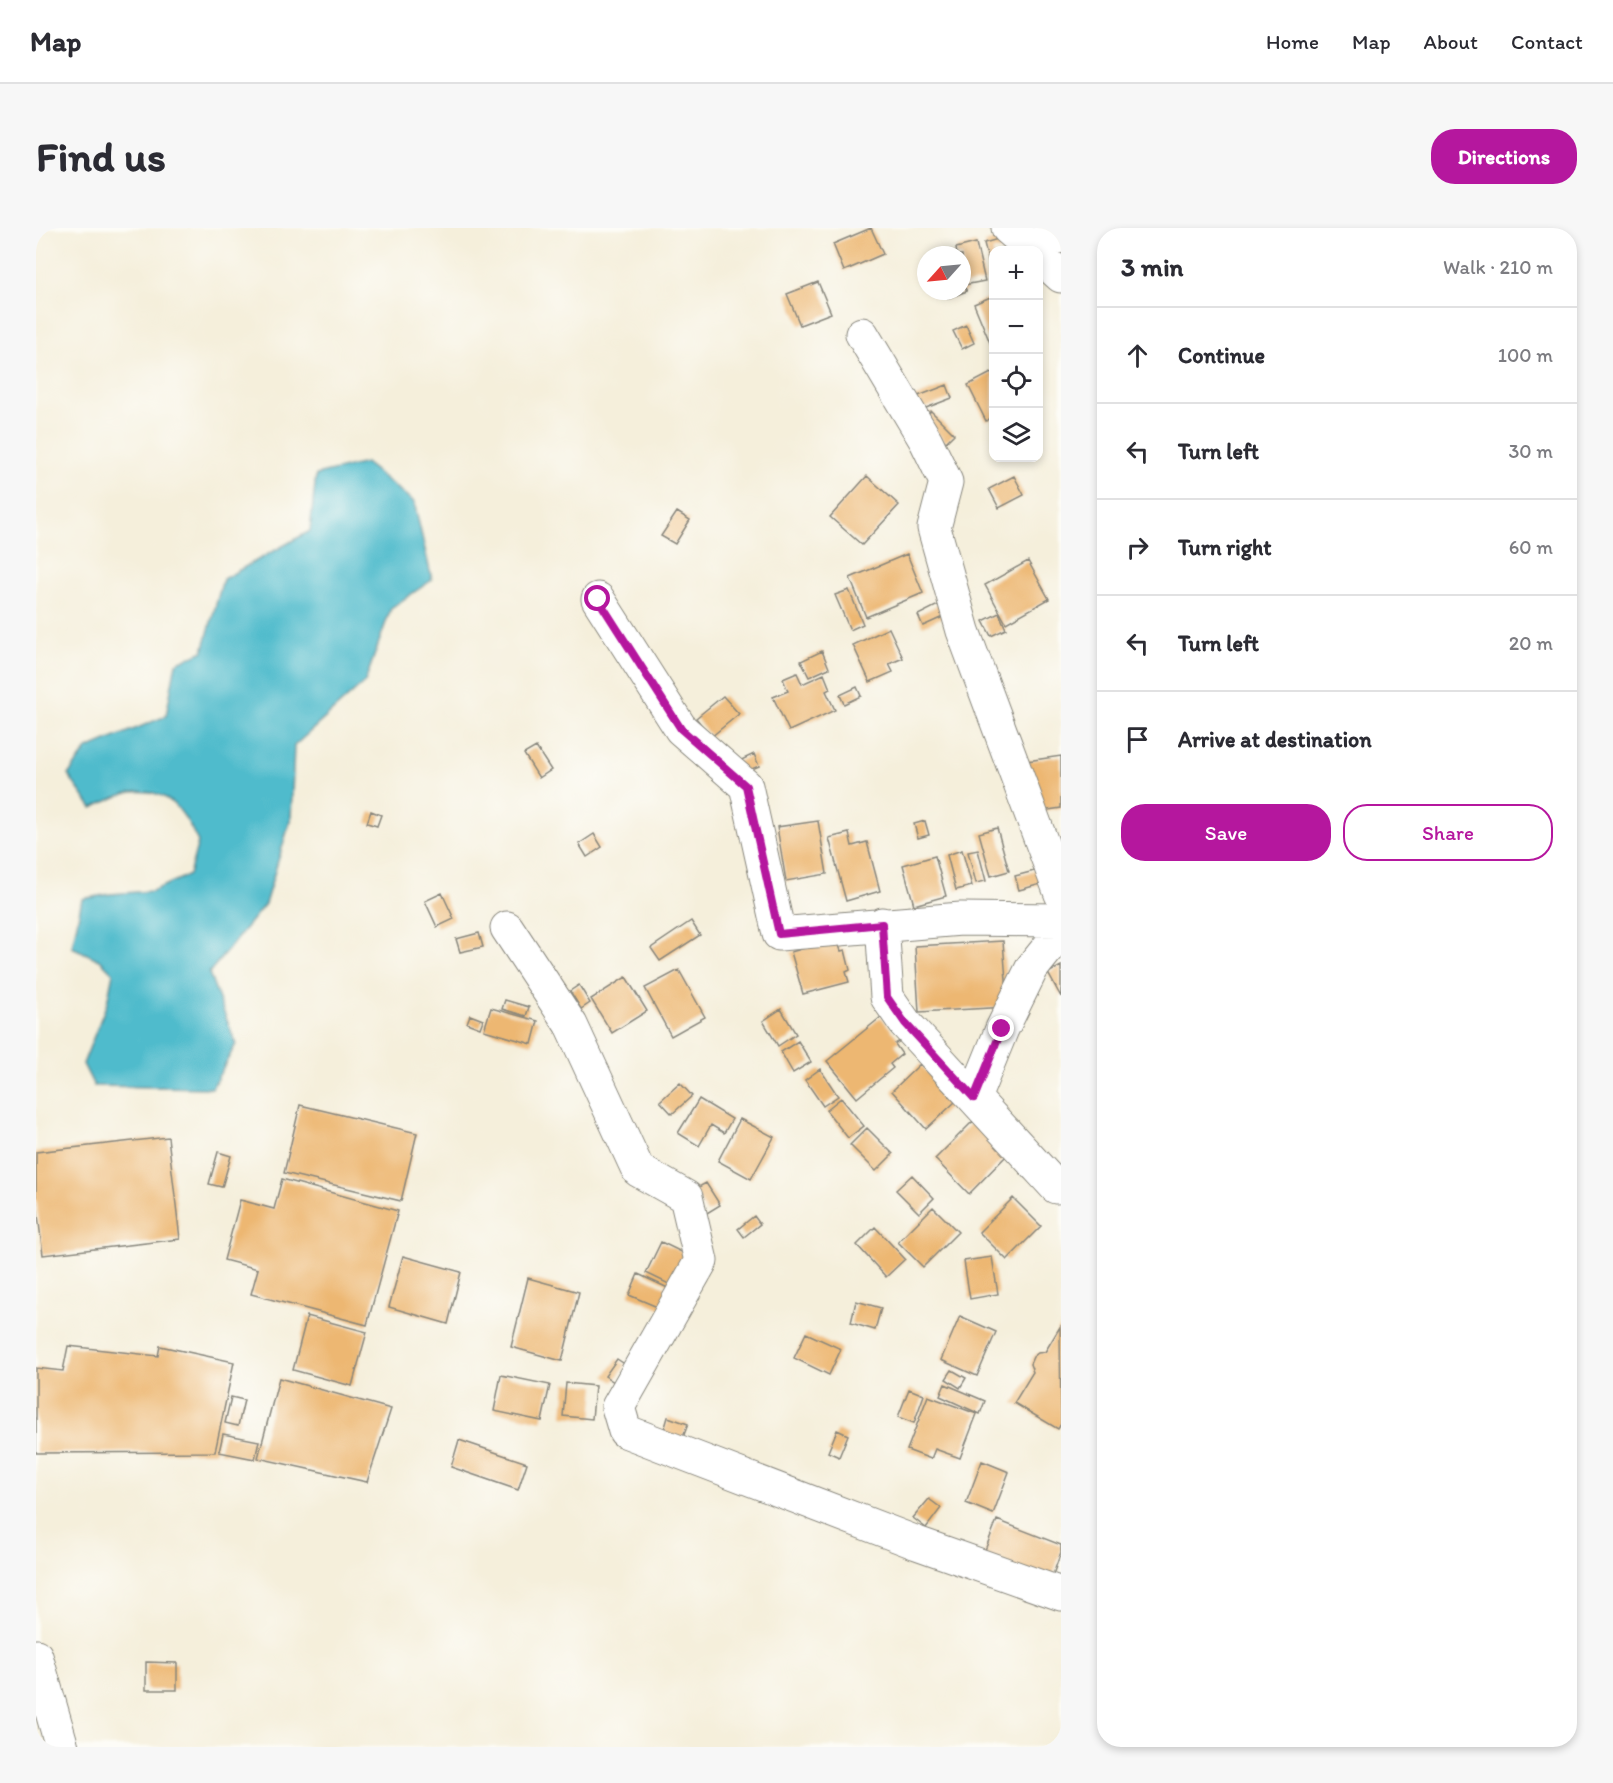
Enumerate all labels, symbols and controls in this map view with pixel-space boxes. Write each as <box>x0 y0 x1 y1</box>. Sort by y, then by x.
text: Map <box>30 24 81 58</box>
text: Home <box>1266 29 1319 54</box>
text: Map <box>1352 29 1391 54</box>
text: About <box>1424 29 1478 54</box>
text: Contact <box>1511 29 1583 54</box>
button: Directions <box>1431 129 1577 184</box>
text: Find us <box>36 131 166 182</box>
north arrow <box>917 246 971 300</box>
map controls <box>989 246 1043 462</box>
button: + <box>989 246 1043 300</box>
text: 3 min <box>1121 251 1183 283</box>
text: Walk · 210 m <box>1443 255 1553 279</box>
button: − <box>989 300 1043 354</box>
icon: ahead <box>1121 339 1154 372</box>
text: Continue <box>1178 342 1265 369</box>
text: 100 m <box>1498 343 1553 367</box>
button: locate <box>989 354 1043 408</box>
button: layers <box>989 408 1043 462</box>
icon: left <box>1121 435 1154 468</box>
text: Turn left <box>1178 438 1259 465</box>
text: 30 m <box>1508 439 1553 463</box>
icon: right <box>1121 531 1154 564</box>
text: Turn right <box>1178 534 1272 561</box>
text: 60 m <box>1509 535 1553 559</box>
route start <box>584 585 610 611</box>
icon: left <box>1121 627 1154 660</box>
text: Turn left <box>1178 630 1259 657</box>
text: 20 m <box>1509 631 1553 655</box>
icon: arrive <box>1121 723 1154 756</box>
text: Arrive at destination <box>1178 726 1372 753</box>
button: Save <box>1121 804 1331 861</box>
button: Share <box>1343 804 1553 861</box>
route end <box>988 1015 1014 1041</box>

